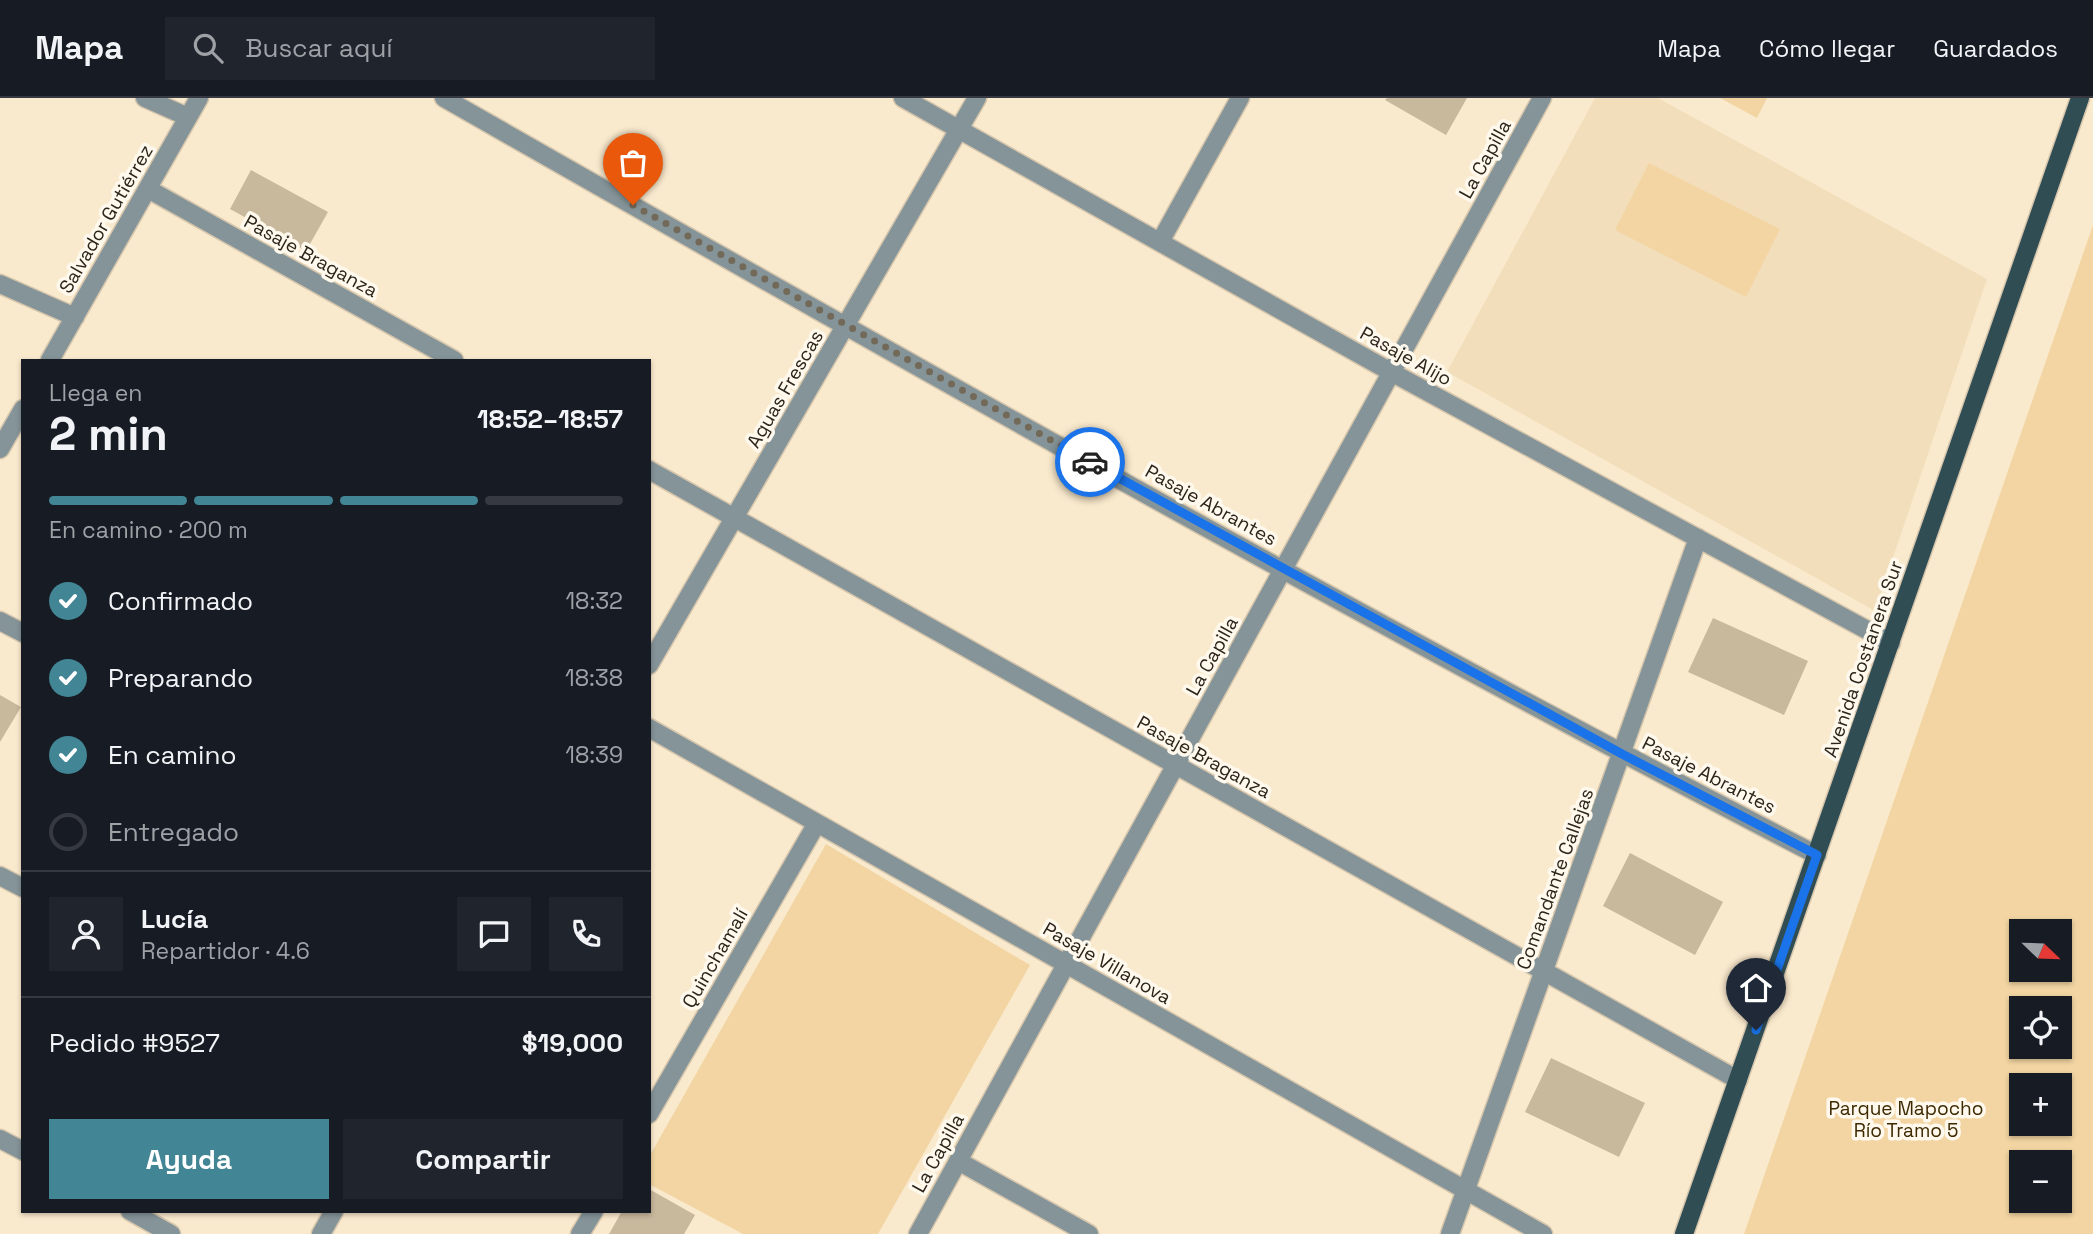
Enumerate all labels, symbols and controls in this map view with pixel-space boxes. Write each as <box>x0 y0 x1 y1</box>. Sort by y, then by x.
search box <box>165 17 655 80</box>
text: Mapa <box>35 27 123 69</box>
icon: search <box>189 29 227 67</box>
text: Buscar aquí <box>245 31 393 65</box>
text: Mapa <box>1657 33 1721 64</box>
text: Cómo llegar <box>1759 33 1895 64</box>
text: Guardados <box>1933 33 2058 64</box>
street label: La Capilla <box>1453 115 1517 203</box>
pin <box>603 133 663 205</box>
street label: Salvador Gutiérrez <box>53 140 159 298</box>
icon: bag <box>614 144 652 182</box>
street label: Pasaje Braganza <box>240 209 382 303</box>
street label: Pasaje Alijo <box>1356 321 1456 391</box>
street label: Aguas Frescas <box>741 326 829 452</box>
text: Llega en <box>49 378 142 408</box>
text: 18:52–18:57 <box>477 402 623 436</box>
text: 2 min <box>49 405 168 463</box>
courier <box>1055 427 1125 497</box>
icon: car <box>1071 443 1109 481</box>
street label: Pasaje Abrantes <box>1141 459 1281 551</box>
text: En camino · 200 m <box>49 515 248 545</box>
street label: Avenida Costanera Sur <box>1818 557 1908 761</box>
icon: check <box>49 582 87 620</box>
text: Confirmado <box>108 584 253 618</box>
text: 18:32 <box>565 586 623 616</box>
street label: La Capilla <box>1180 612 1244 700</box>
icon: check <box>49 659 87 697</box>
text: Preparando <box>108 661 253 695</box>
text: 18:38 <box>565 663 623 693</box>
street label: Pasaje Braganza <box>1133 710 1275 804</box>
street label: Pasaje Abrantes <box>1638 731 1780 819</box>
icon: check <box>49 736 87 774</box>
text: En camino <box>108 738 237 772</box>
text: 18:39 <box>565 740 623 770</box>
street label: Comandante Callejas <box>1511 785 1599 973</box>
text: Entregado <box>108 815 239 849</box>
button: person <box>49 897 123 971</box>
button: chat <box>457 897 531 971</box>
button: phone <box>549 897 623 971</box>
text: Lucía <box>141 902 208 936</box>
street label: Quinchamalí <box>676 903 754 1012</box>
street label: Pasaje Villanova <box>1038 916 1176 1010</box>
north arrow <box>2009 919 2072 982</box>
map controls <box>2009 919 2072 1213</box>
text: Repartidor · 4.6 <box>141 936 310 966</box>
pin <box>1726 958 1786 1030</box>
icon: home <box>1737 969 1775 1007</box>
button: locate <box>2009 996 2072 1059</box>
text: Pedido #9527 <box>49 1026 220 1060</box>
text: $19,000 <box>522 1026 623 1060</box>
button: + <box>2009 1073 2072 1136</box>
park label: Parque Mapocho Río Tramo 5 <box>1828 1096 1984 1143</box>
street label: La Capilla <box>906 1109 970 1197</box>
button: Ayuda <box>49 1119 329 1199</box>
button: Compartir <box>343 1119 623 1199</box>
button: − <box>2009 1150 2072 1213</box>

